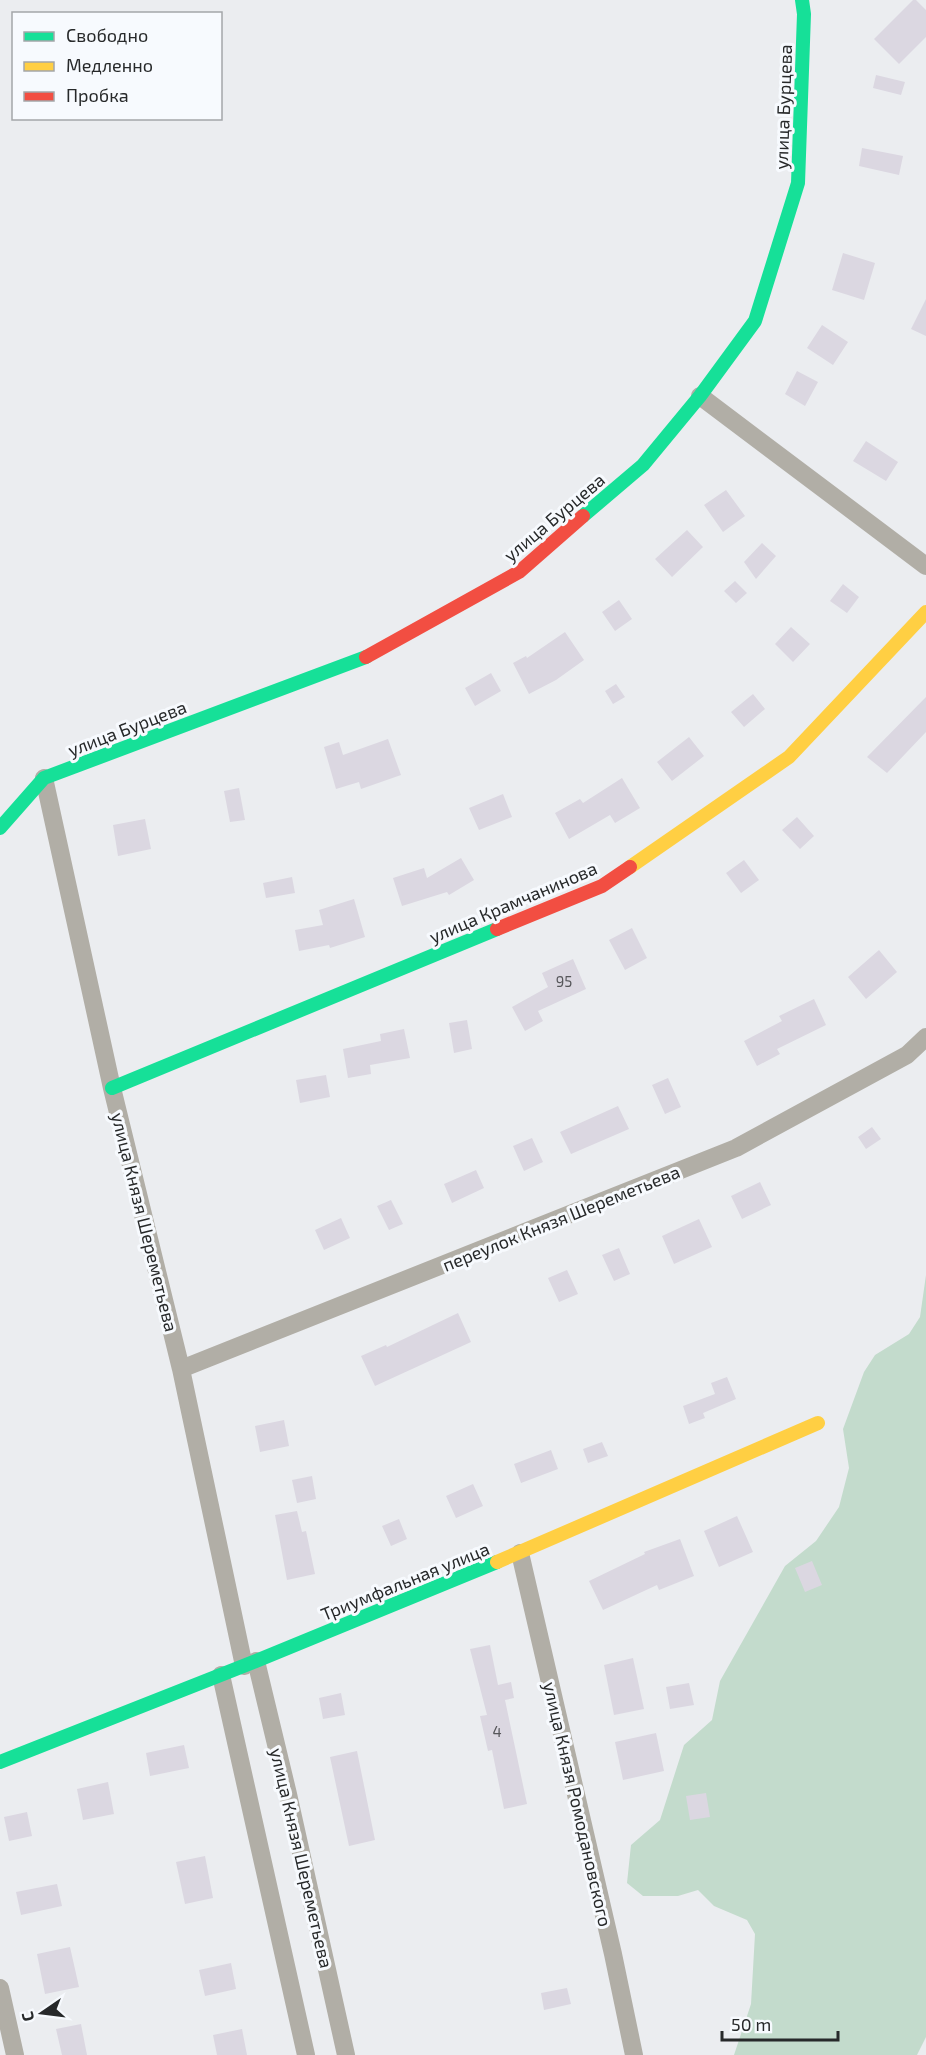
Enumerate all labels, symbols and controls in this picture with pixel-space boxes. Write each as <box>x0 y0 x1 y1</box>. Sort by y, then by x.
legend <box>12 12 222 120</box>
text: Свободно <box>66 24 148 46</box>
street label: улица Бурцева <box>770 44 796 170</box>
text: Медленно <box>66 54 153 76</box>
text: Пробка <box>66 84 129 106</box>
street label: улица Бурцева <box>499 468 609 566</box>
street label: улица Бурцева <box>65 695 189 761</box>
street label: улица Крамчанинова <box>426 857 600 947</box>
house number: 95 <box>556 972 572 990</box>
street label: улица Князя Шереметьева <box>107 1110 183 1334</box>
street label: переулок Князя Шереметьева <box>439 1160 683 1276</box>
street label: Триумфальная улица <box>318 1537 492 1625</box>
street label: улица Князя Ромодановского <box>539 1679 617 1929</box>
house number: 4 <box>492 1722 502 1740</box>
street label: улица Князя Шереметьева <box>266 1746 338 1970</box>
north arrow <box>12 1983 72 2043</box>
scale bar <box>722 2004 838 2042</box>
text: С <box>17 2010 37 2024</box>
text: 50 m <box>731 2013 771 2035</box>

